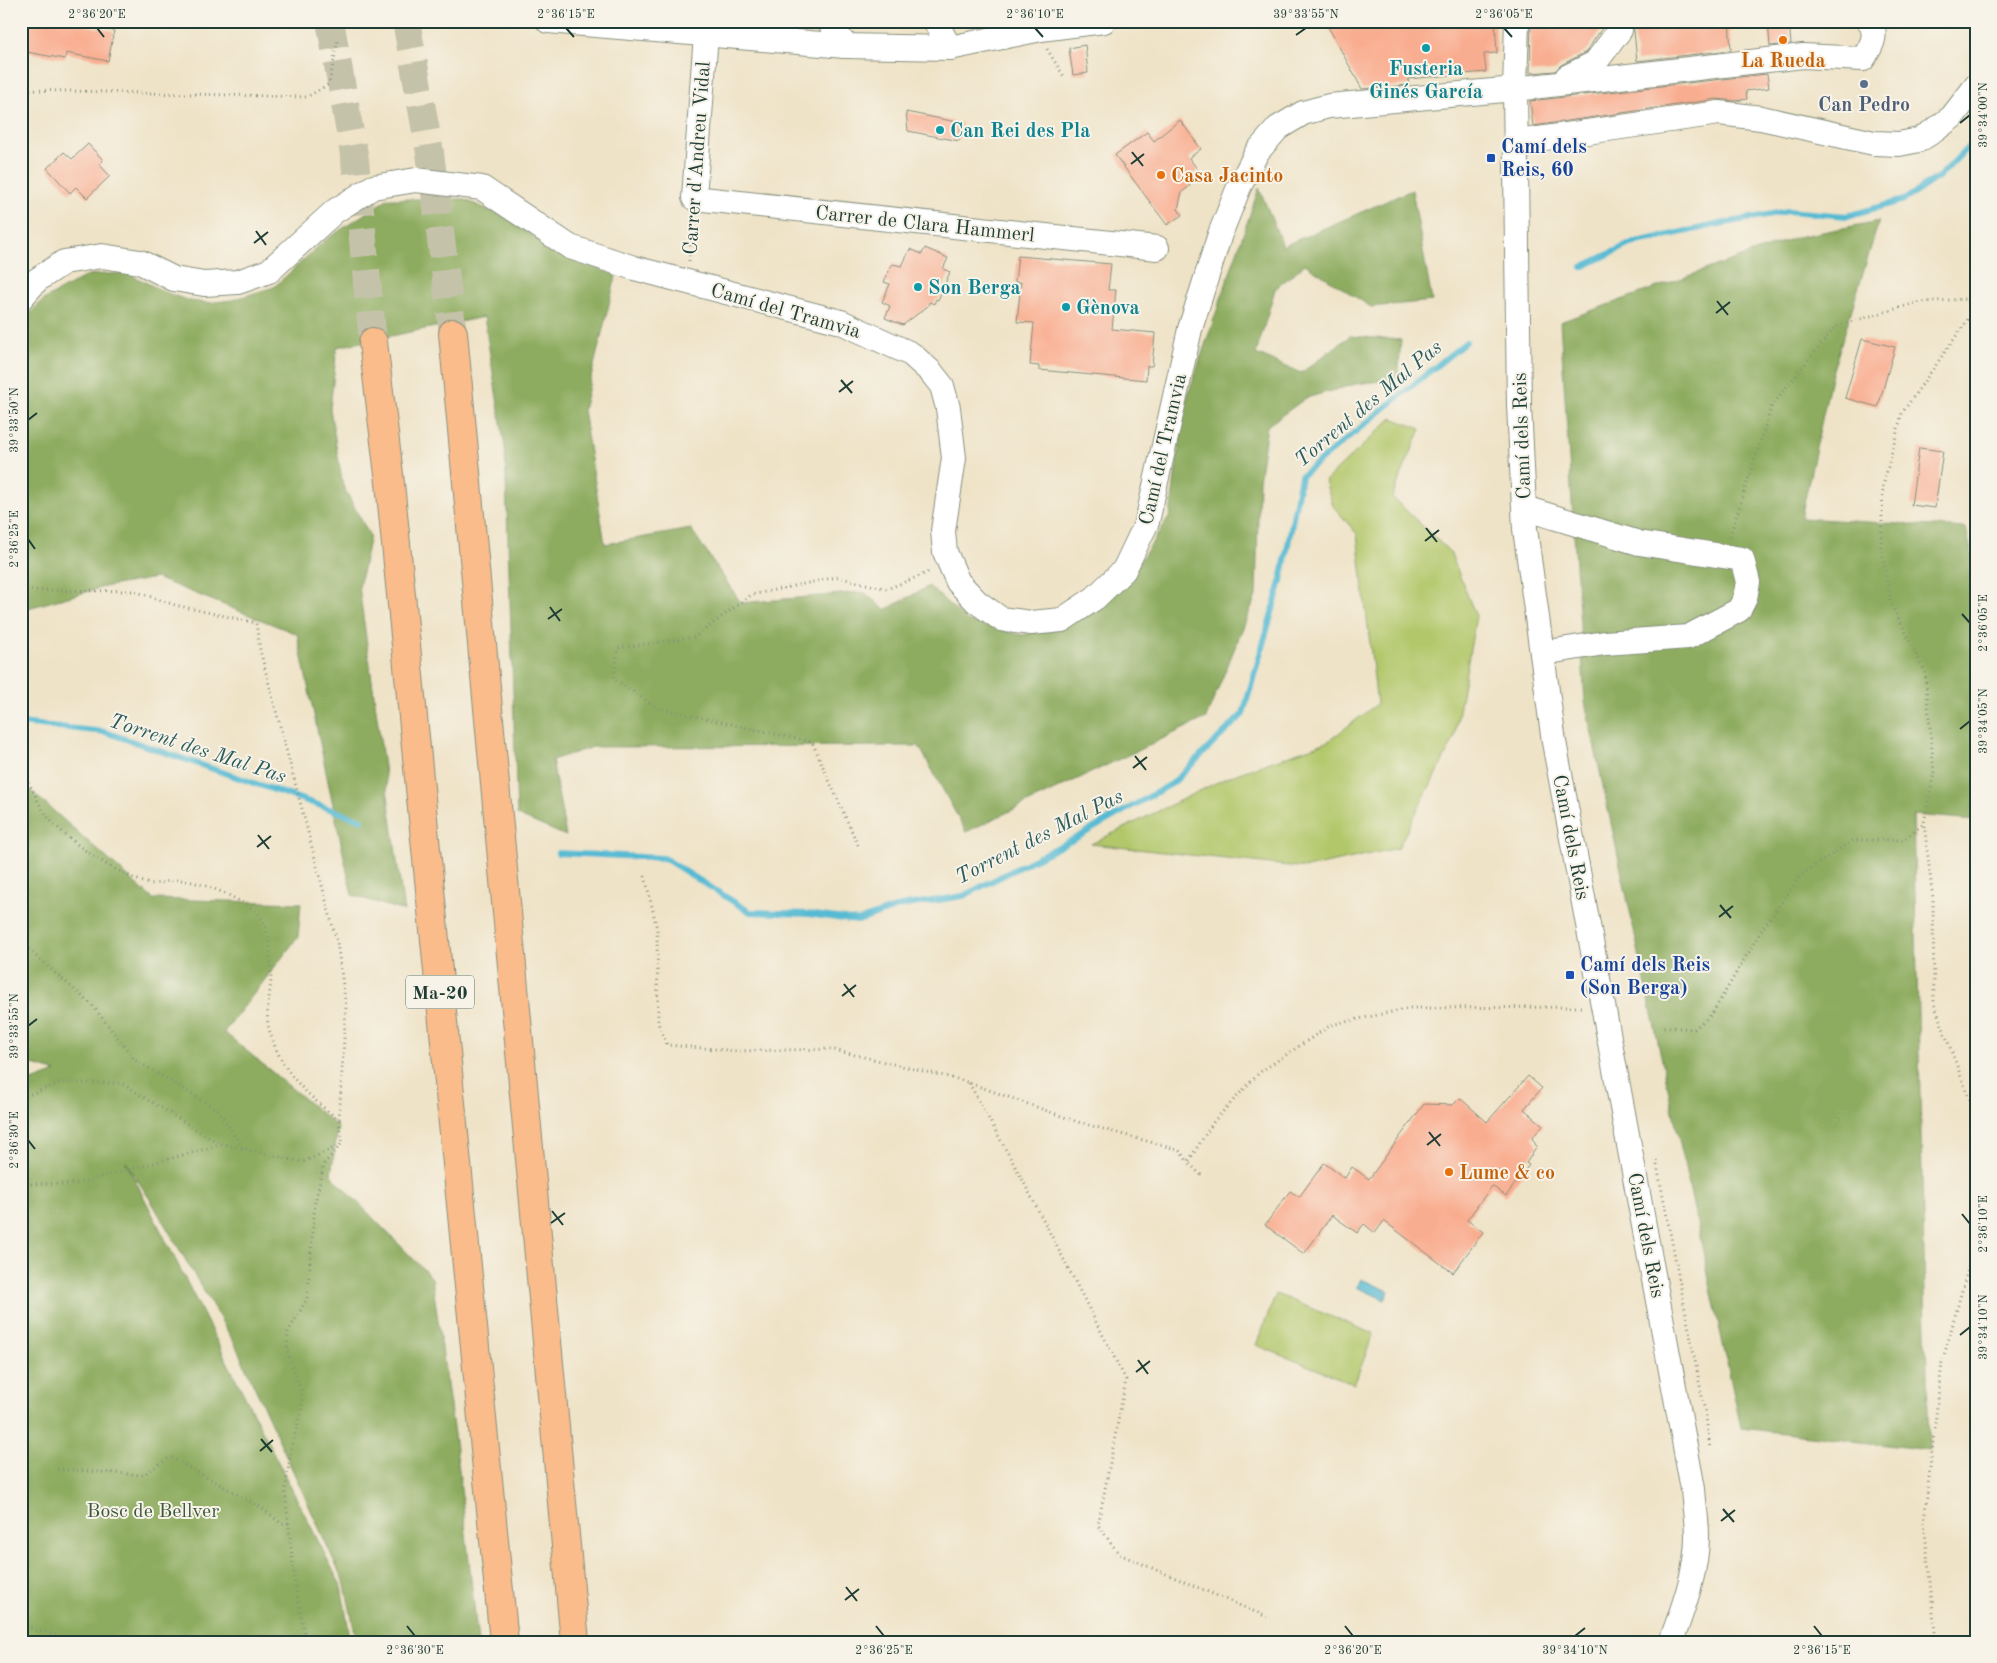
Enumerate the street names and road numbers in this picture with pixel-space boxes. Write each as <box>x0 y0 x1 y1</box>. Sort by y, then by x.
street label: Carrer d'Andreu Vidal <box>681 61 715 256</box>
street label: Carrer de Clara Hammerl <box>814 204 1035 246</box>
street label: Camí del Tramvia <box>708 281 863 343</box>
street label: Camí del Tramvia <box>1137 372 1191 527</box>
street label: Camí dels Reis <box>1511 372 1535 500</box>
street label: Camí dels Reis <box>1548 773 1592 902</box>
road number: Ma-20 <box>406 976 474 1009</box>
street label: Camí dels Reis <box>1623 1171 1667 1300</box>

